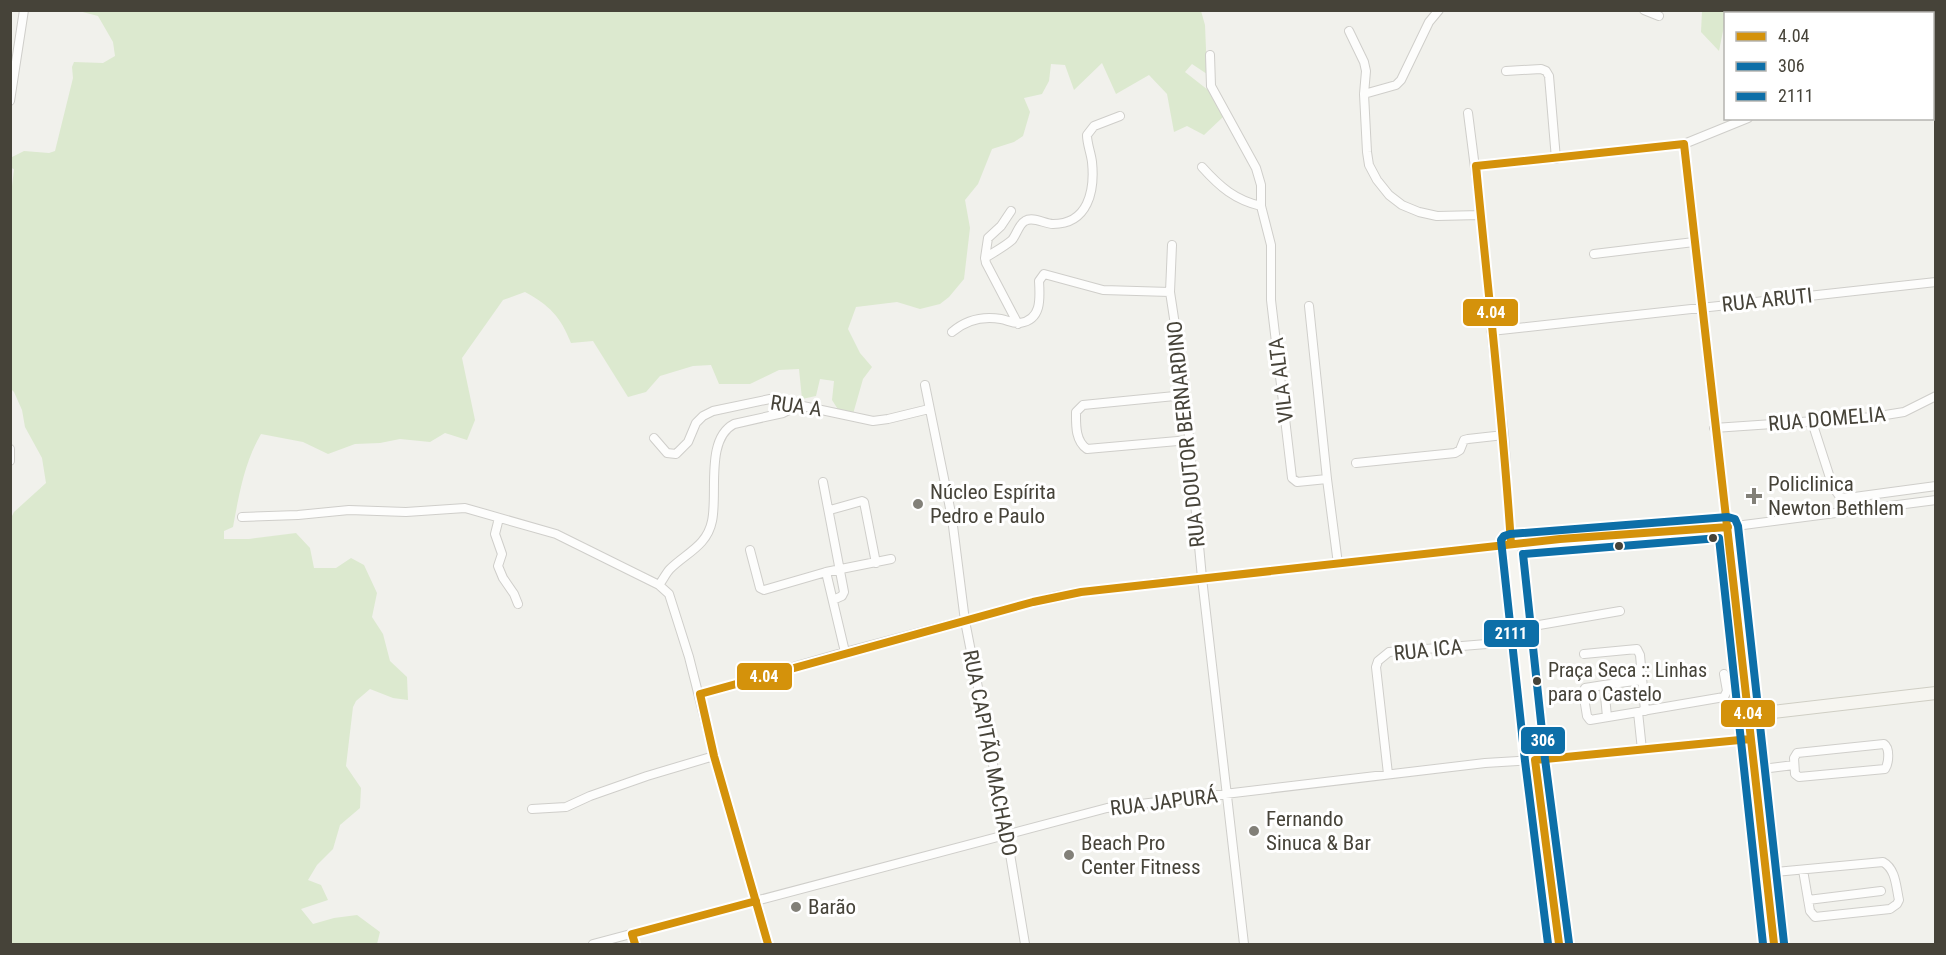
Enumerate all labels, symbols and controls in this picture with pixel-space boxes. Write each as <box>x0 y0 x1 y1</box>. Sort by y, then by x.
legend <box>1724 12 1934 120</box>
text: 4.04 <box>1778 25 1810 46</box>
text: 306 <box>1778 55 1805 76</box>
text: 2111 <box>1778 85 1814 106</box>
street label: RUA ARUTI <box>1721 283 1813 317</box>
line badge: 4.04 <box>1462 298 1519 327</box>
text: 4.04 <box>1477 303 1505 322</box>
street label: RUA DOUTOR BERNARDINO <box>1162 320 1210 548</box>
street label: VILA ALTA <box>1264 336 1298 424</box>
street label: RUA A <box>769 391 823 421</box>
street label: RUA DOMELIA <box>1767 402 1887 436</box>
place label: Policlinica Newton Bethlem <box>1768 472 1904 520</box>
place label: Núcleo Espírita Pedro e Paulo <box>930 480 1056 528</box>
marker: Policlinica Newton Bethlem <box>1745 487 1763 505</box>
marker: Núcleo Espírita Pedro e Paulo <box>911 497 925 511</box>
unlabelled marker <box>1707 532 1719 544</box>
unlabelled marker <box>1613 540 1625 552</box>
line badge: 2111 <box>1483 619 1540 648</box>
text: 2111 <box>1495 624 1527 643</box>
street label: RUA ICA <box>1392 634 1464 666</box>
street label: RUA CAPITÃO MACHADO <box>958 648 1022 858</box>
place label: Praça Seca :: Linhas para o Castelo <box>1548 658 1707 706</box>
line badge: 4.04 <box>736 662 793 691</box>
text: 4.04 <box>750 667 778 686</box>
marker: Praça Seca :: Linhas para o Castelo <box>1531 675 1543 687</box>
line badge: 4.04 <box>1720 699 1776 728</box>
text: 4.04 <box>1734 704 1762 723</box>
line badge: 306 <box>1520 726 1566 755</box>
text: 306 <box>1531 731 1555 750</box>
street label: RUA JAPURÁ <box>1109 783 1219 821</box>
place label: Fernando Sinuca & Bar <box>1266 807 1371 855</box>
marker: Fernando Sinuca & Bar <box>1247 824 1261 838</box>
place label: Beach Pro Center Fitness <box>1081 831 1201 879</box>
marker: Beach Pro Center Fitness <box>1062 848 1076 862</box>
place label: Barão <box>808 895 856 919</box>
marker: Barão <box>789 900 803 914</box>

